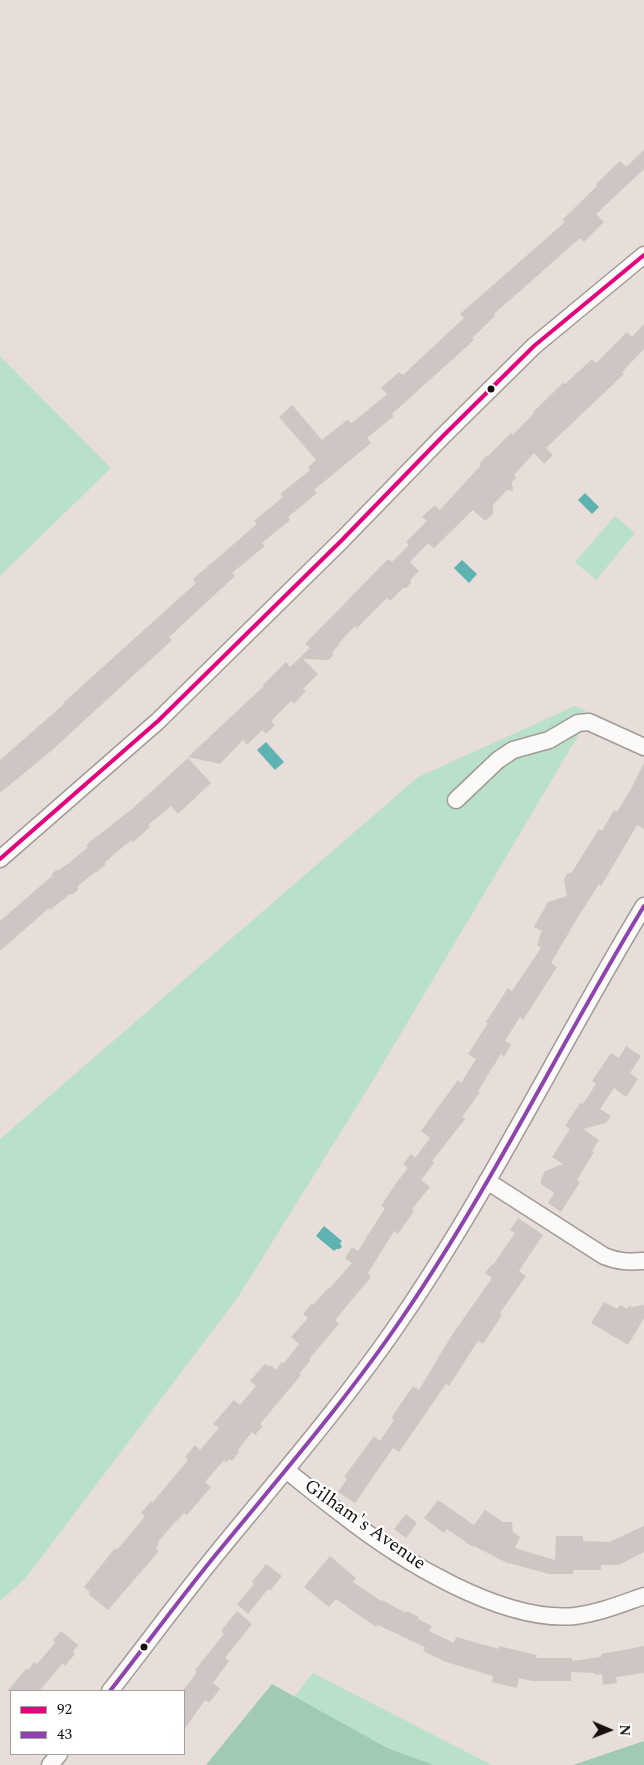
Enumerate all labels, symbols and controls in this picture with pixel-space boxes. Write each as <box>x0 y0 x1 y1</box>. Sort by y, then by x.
unlabelled marker <box>486 384 496 394</box>
street label: Gilham's Avenue <box>299 1476 429 1576</box>
unlabelled marker <box>139 1642 149 1652</box>
legend <box>10 1690 185 1755</box>
text: 92 <box>57 1698 72 1721</box>
north arrow <box>584 1705 634 1755</box>
text: 43 <box>57 1723 72 1746</box>
text: N <box>614 1724 635 1736</box>

